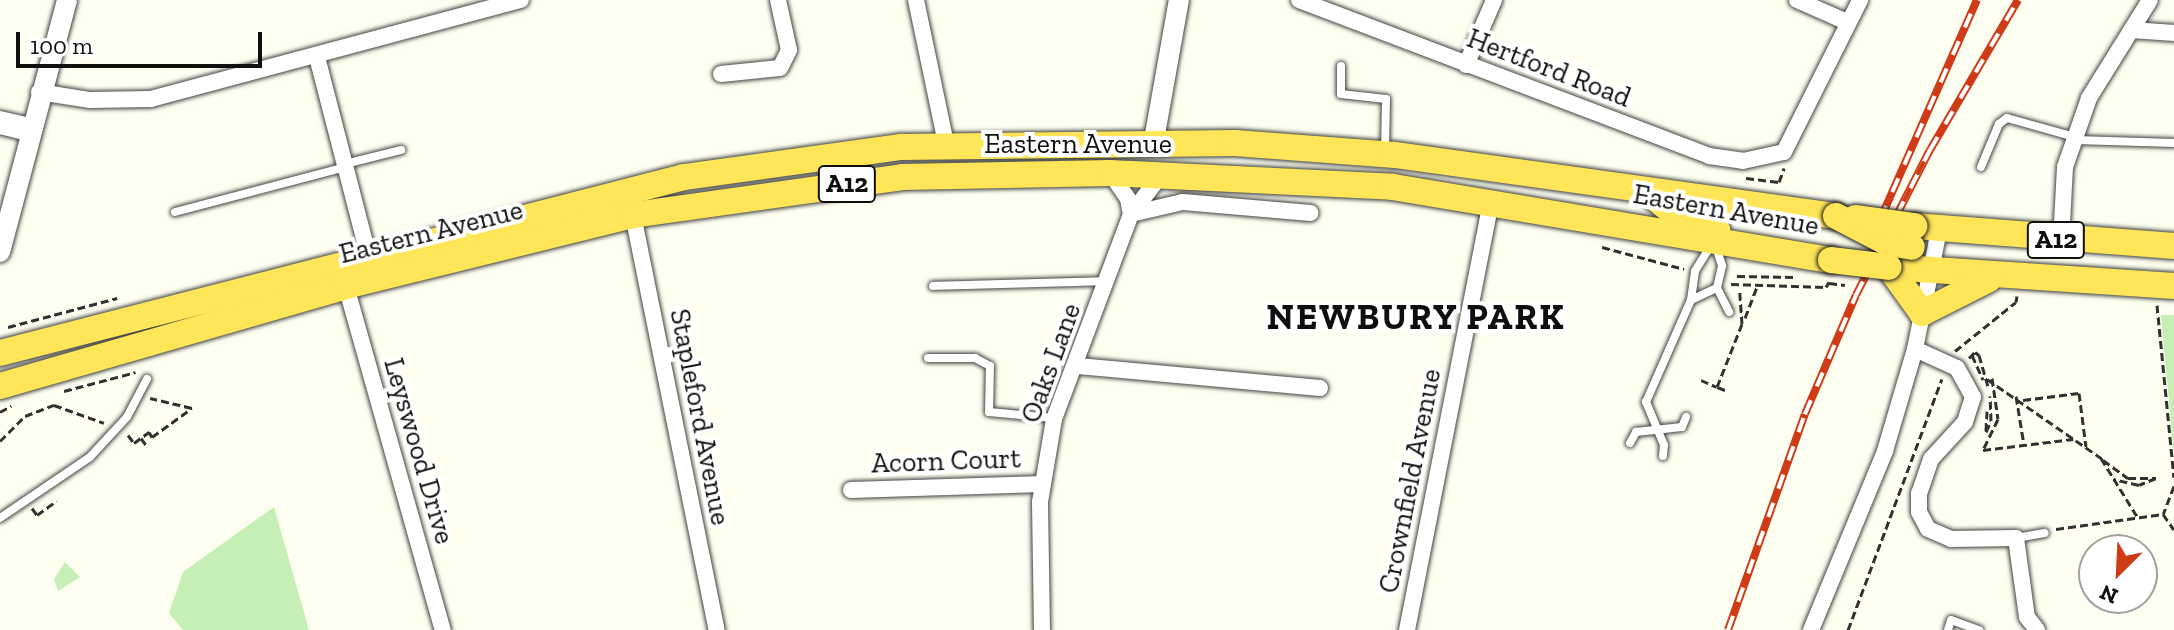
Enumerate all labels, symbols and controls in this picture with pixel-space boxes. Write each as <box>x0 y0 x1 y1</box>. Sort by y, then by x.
scale bar <box>20 16 266 66</box>
street label: Hertford Road <box>1462 21 1636 115</box>
text: 100 m <box>30 31 93 60</box>
street label: Eastern Avenue <box>984 127 1172 161</box>
road number: A12 <box>817 162 877 206</box>
street label: Eastern Avenue <box>1630 177 1822 243</box>
street label: Eastern Avenue <box>335 193 527 271</box>
road number: A12 <box>2026 218 2086 262</box>
district label: NEWBURY PARK <box>1266 295 1566 339</box>
street label: Oaks Lane <box>1014 299 1088 427</box>
street label: Stapleford Avenue <box>663 306 737 528</box>
street label: Leyswood Drive <box>376 354 462 548</box>
street label: Crownfield Avenue <box>1372 366 1448 596</box>
street label: Acorn Court <box>871 442 1021 480</box>
north arrow <box>2078 534 2158 614</box>
text: N <box>2096 579 2122 610</box>

